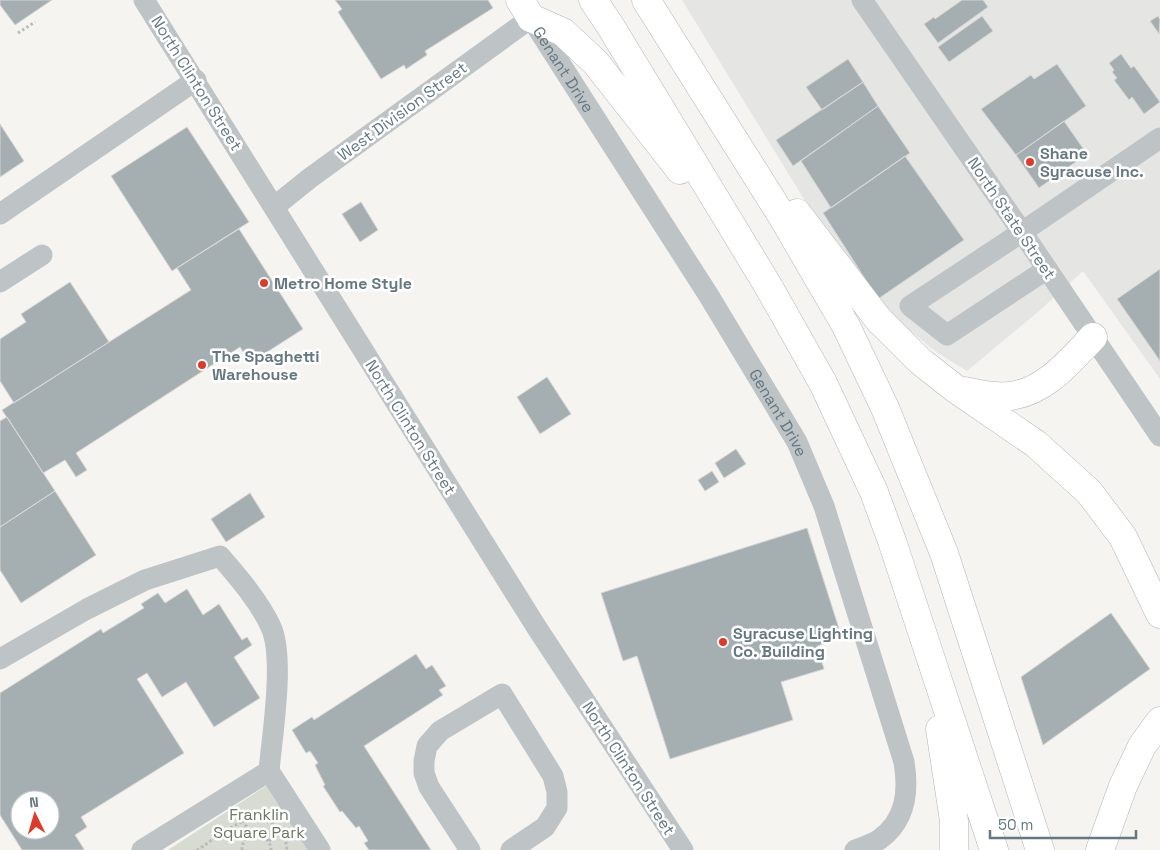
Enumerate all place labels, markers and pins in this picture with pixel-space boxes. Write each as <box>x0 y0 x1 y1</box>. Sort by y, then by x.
place label: Shane Syracuse Inc. <box>1040 143 1144 182</box>
marker: Shane Syracuse Inc. <box>1024 156 1036 168</box>
place label: Metro Home Style <box>274 273 412 294</box>
marker: Metro Home Style <box>258 277 270 289</box>
place label: The Spaghetti Warehouse <box>212 346 320 385</box>
marker: The Spaghetti Warehouse <box>196 359 208 371</box>
place label: Syracuse Lighting Co. Building <box>733 623 873 662</box>
marker: Syracuse Lighting Co. Building <box>717 636 729 648</box>

